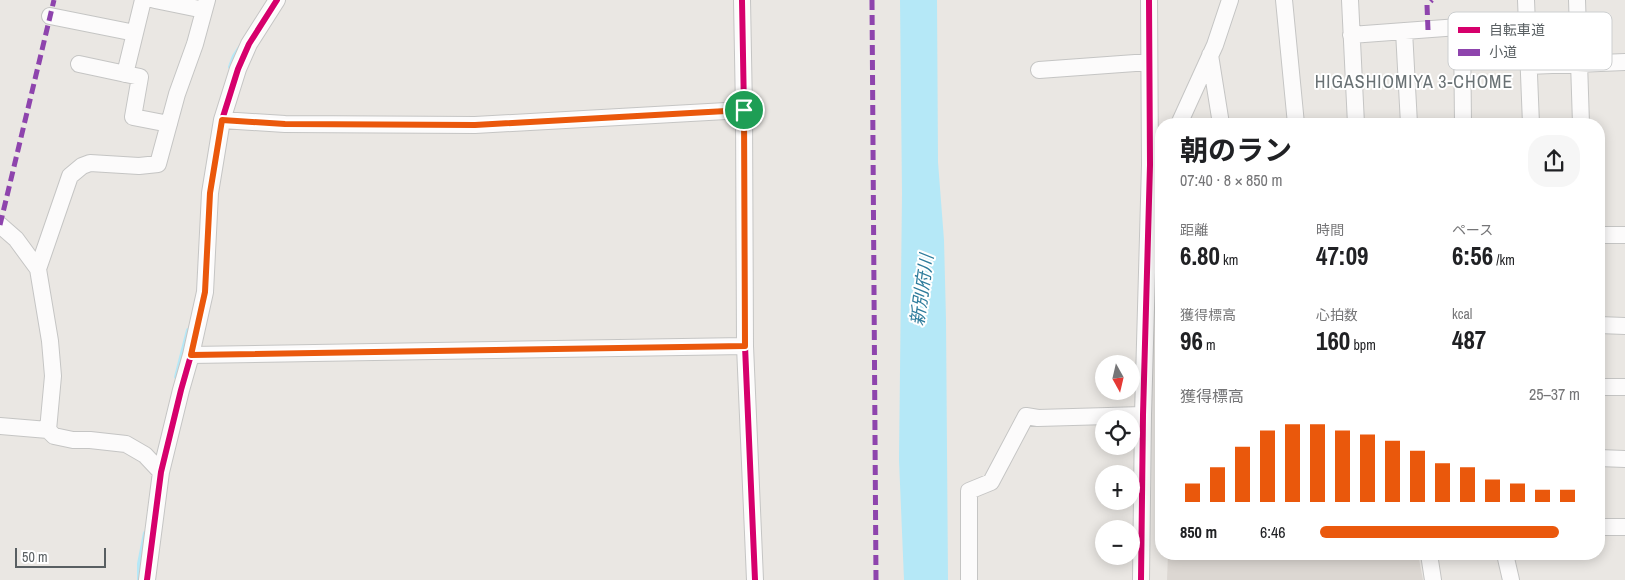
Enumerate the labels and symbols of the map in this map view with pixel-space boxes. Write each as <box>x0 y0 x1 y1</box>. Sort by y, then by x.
legend <box>1448 12 1612 70</box>
text: 自転車道 <box>1489 21 1545 39</box>
text: 小道 <box>1489 43 1517 61</box>
district label: HIGASHIOMIYA 3-CHOME <box>1315 69 1513 94</box>
pin <box>723 89 765 131</box>
water label: 新別府川 <box>904 251 939 327</box>
north arrow <box>1095 355 1140 400</box>
scale bar <box>15 545 106 568</box>

